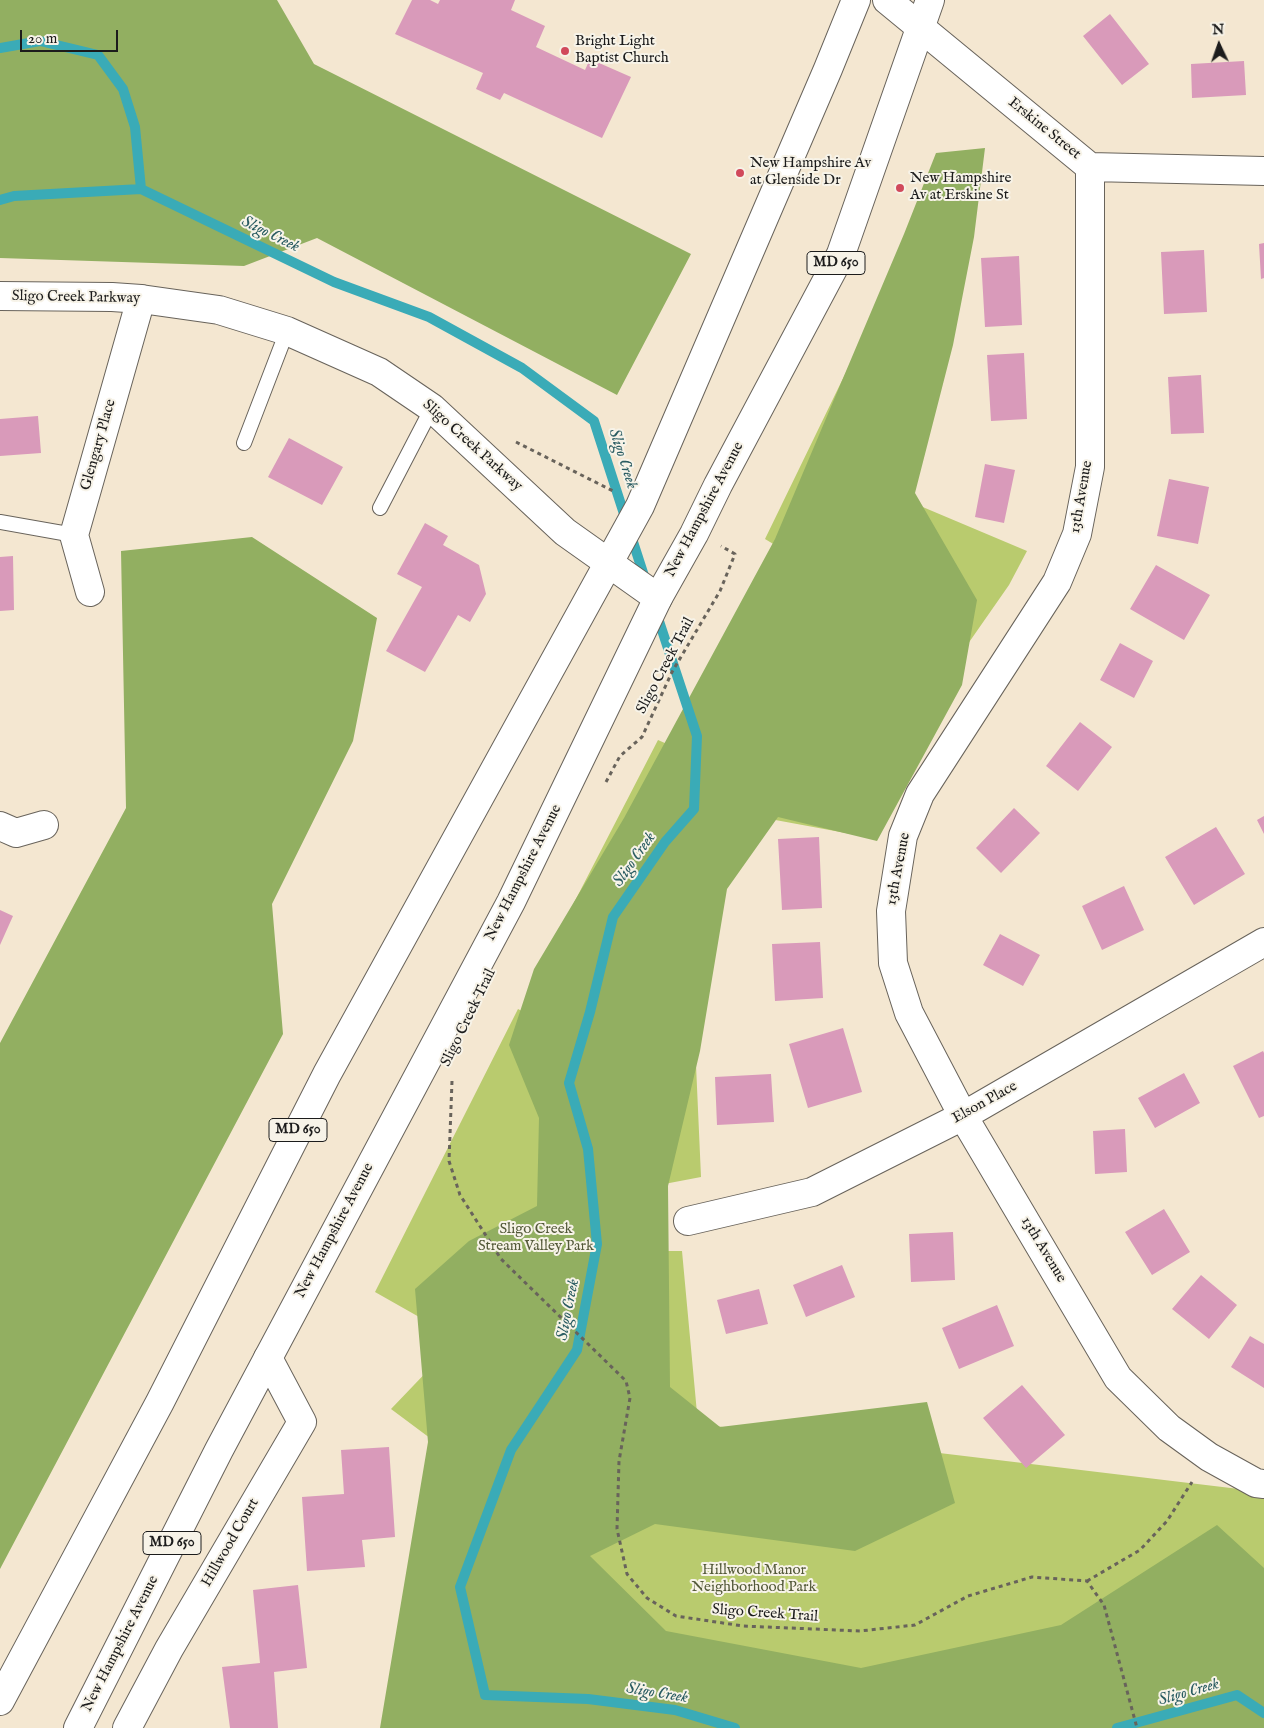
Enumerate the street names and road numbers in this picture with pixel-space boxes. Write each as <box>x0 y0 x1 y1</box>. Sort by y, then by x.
street label: Erskine Street <box>1004 94 1084 164</box>
road number: MD 650 <box>807 252 865 274</box>
street label: Sligo Creek Parkway <box>12 288 140 308</box>
street label: Sligo Creek Parkway <box>418 396 526 496</box>
street label: Glengary Place <box>77 397 121 493</box>
street label: New Hampshire Avenue <box>662 439 748 581</box>
street label: 13th Avenue <box>1067 459 1097 535</box>
street label: Sligo Creek Trail <box>633 615 699 717</box>
street label: New Hampshire Avenue <box>482 802 566 944</box>
street label: 13th Avenue <box>883 831 915 907</box>
street label: Sligo Creek Trail <box>438 966 500 1070</box>
street label: Elson Place <box>949 1078 1021 1128</box>
road number: MD 650 <box>269 1118 327 1142</box>
street label: New Hampshire Avenue <box>292 1160 378 1302</box>
street label: 13th Avenue <box>1016 1214 1070 1286</box>
street label: Hillwood Court <box>198 1496 264 1590</box>
road number: MD 650 <box>143 1532 201 1555</box>
street label: New Hampshire Avenue <box>79 1573 163 1715</box>
street label: Sligo Creek Trail <box>711 1601 819 1627</box>

